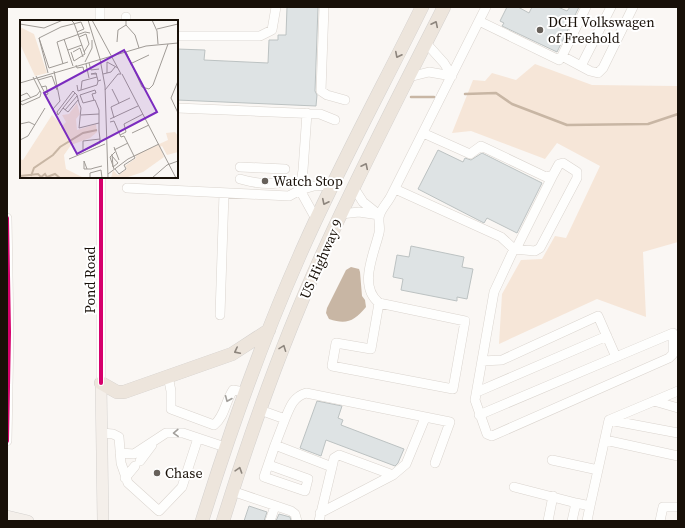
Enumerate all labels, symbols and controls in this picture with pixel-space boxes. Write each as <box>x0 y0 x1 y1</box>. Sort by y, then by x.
place label: DCH Volkswagen of Freehold <box>548 12 655 48</box>
inset map <box>20 20 178 178</box>
one-way arrow <box>430 21 438 29</box>
marker: DCH Volkswagen of Freehold <box>535 25 545 35</box>
one-way arrow <box>395 50 403 58</box>
one-way arrow <box>360 163 368 170</box>
place label: Watch Stop <box>273 171 343 191</box>
marker: Watch Stop <box>260 176 270 186</box>
one-way arrow <box>322 197 330 205</box>
street label: US Highway 9 <box>294 216 348 302</box>
street label: Pond Road <box>80 246 100 314</box>
one-way arrow <box>279 345 287 352</box>
one-way arrow <box>233 346 241 354</box>
one-way arrow <box>225 395 233 402</box>
one-way arrow <box>173 429 179 437</box>
place label: Chase <box>165 463 203 483</box>
one-way arrow <box>234 467 243 474</box>
marker: Chase <box>152 468 162 478</box>

